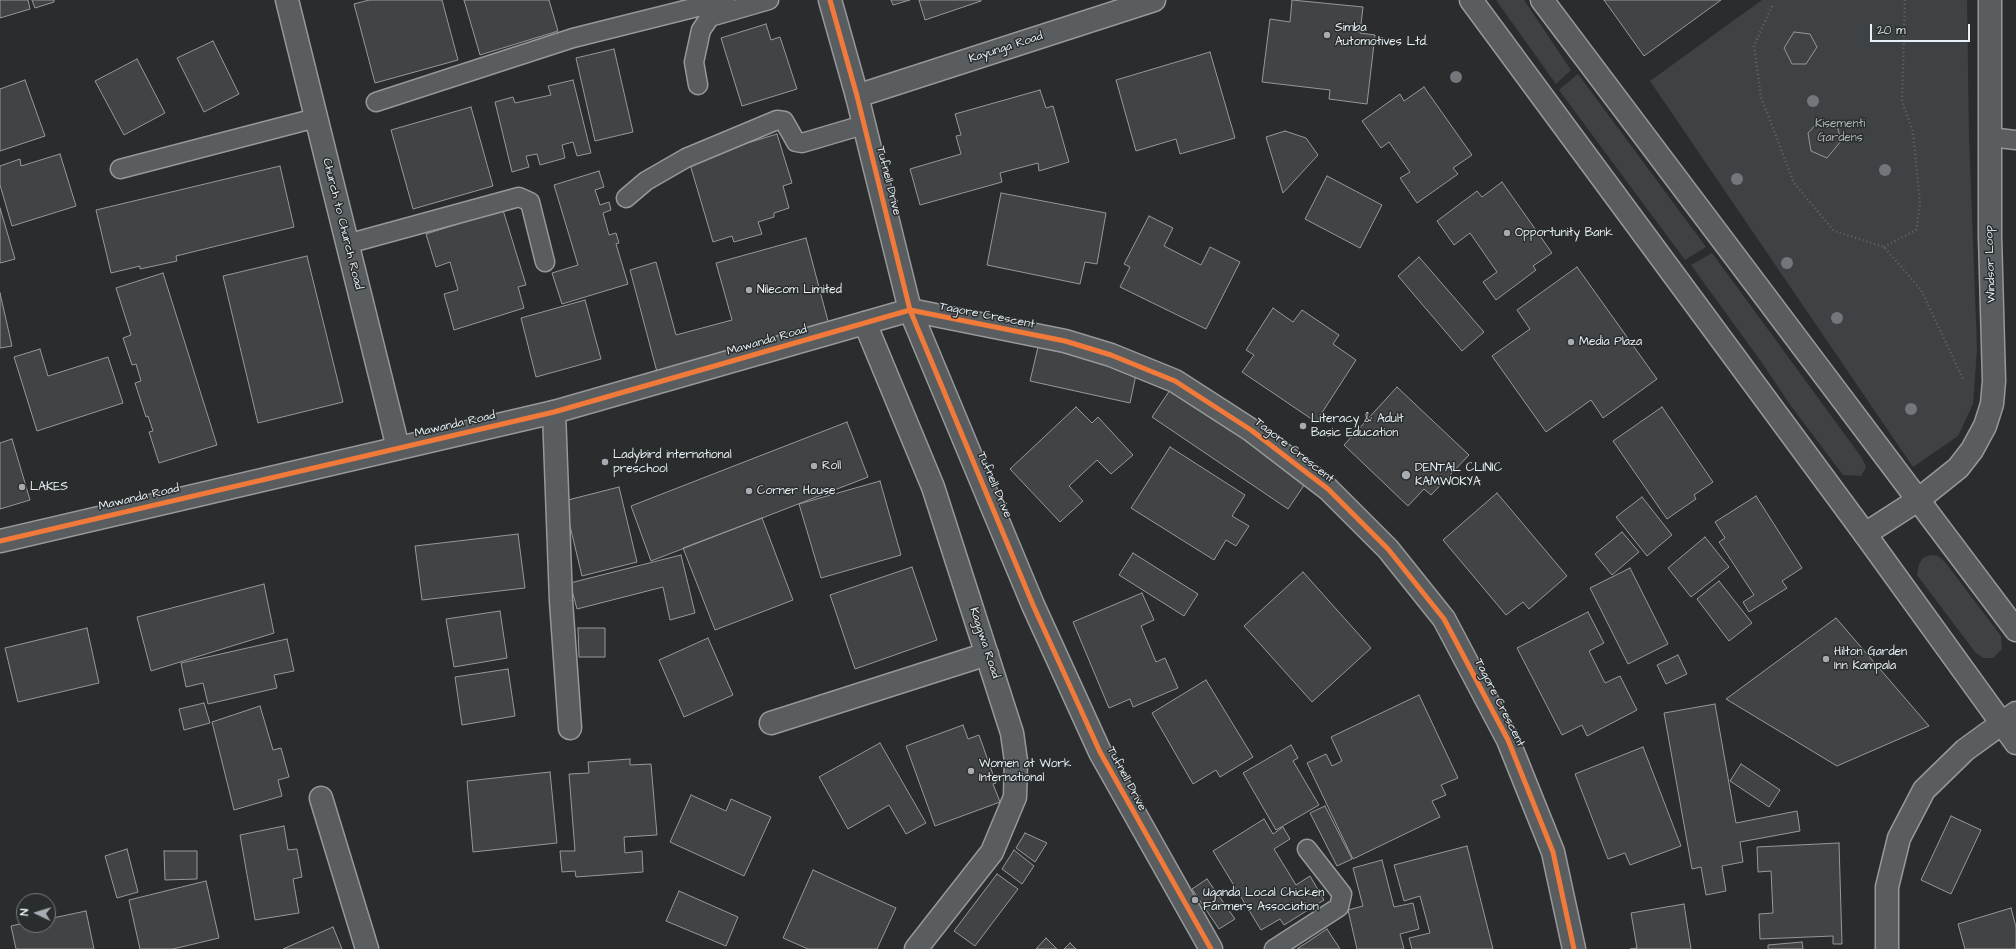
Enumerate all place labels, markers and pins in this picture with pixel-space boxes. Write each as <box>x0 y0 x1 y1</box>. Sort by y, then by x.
place label: Simba Automotives Ltd. <box>1335 21 1428 49</box>
marker: Simba Automotives Ltd. <box>1322 30 1332 40</box>
place label: Opportunity Bank <box>1515 226 1613 240</box>
marker: Opportunity Bank <box>1502 228 1512 238</box>
place label: Nilecom Limited <box>757 283 842 297</box>
marker: Nilecom Limited <box>744 285 754 295</box>
place label: Media Plaza <box>1579 335 1642 349</box>
marker: Media Plaza <box>1566 337 1576 347</box>
place label: Literacy & Adult Basic Education <box>1311 412 1404 440</box>
marker: Literacy & Adult Basic Education <box>1298 421 1308 431</box>
place label: Ladybird international preschool <box>613 448 732 476</box>
marker: Ladybird international preschool <box>600 457 610 467</box>
place label: Roll <box>822 459 841 473</box>
marker: Roll <box>809 461 819 471</box>
place label: DENTAL CLINIC KAMWOKYA <box>1415 461 1502 489</box>
marker: DENTAL CLINIC KAMWOKYA <box>1400 469 1412 481</box>
place label: LAKES <box>30 480 68 494</box>
marker: LAKES <box>17 482 27 492</box>
place label: Corner House <box>757 484 835 498</box>
marker: Corner House <box>744 486 754 496</box>
place label: Hilton Garden Inn Kampala <box>1834 645 1907 673</box>
marker: Hilton Garden Inn Kampala <box>1821 654 1831 664</box>
place label: Women at Work International <box>979 757 1071 785</box>
marker: Women at Work International <box>966 766 976 776</box>
place label: Uganda Local Chicken Farmers Association <box>1203 886 1324 914</box>
marker: Uganda Local Chicken Farmers Association <box>1190 895 1200 905</box>

